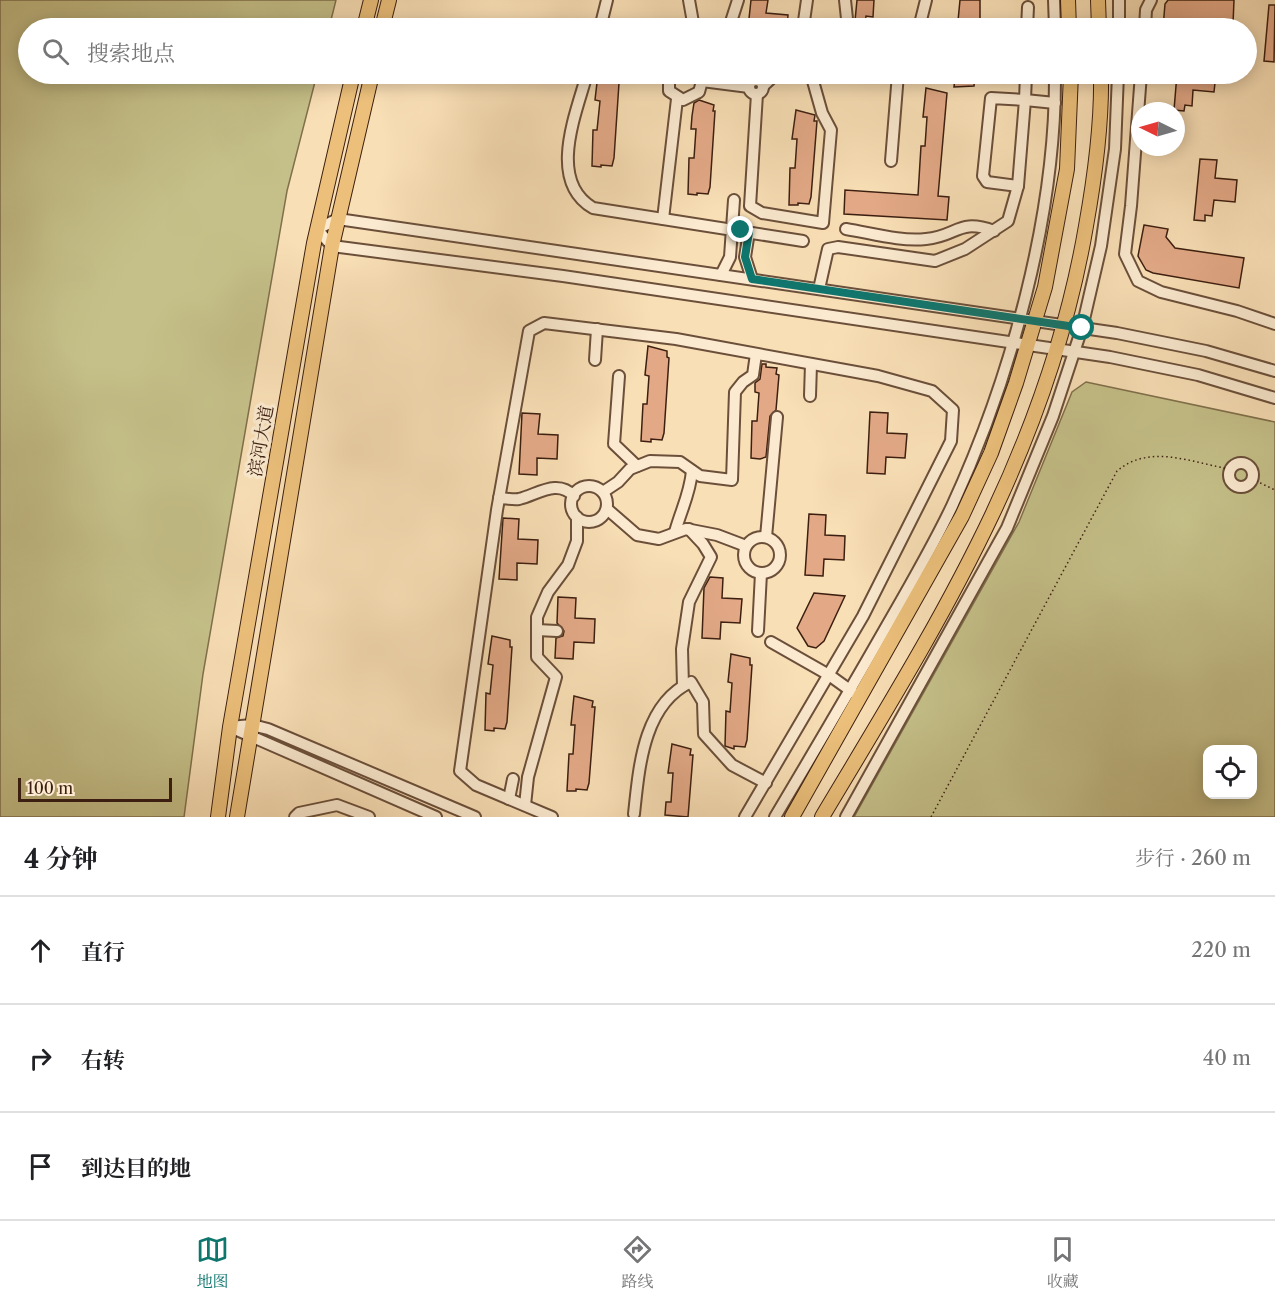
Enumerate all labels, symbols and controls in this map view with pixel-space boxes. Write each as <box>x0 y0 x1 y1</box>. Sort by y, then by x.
search box <box>18 18 1257 84</box>
icon: search <box>39 35 72 68</box>
text: 搜索地点 <box>87 40 175 67</box>
north arrow <box>1131 102 1185 156</box>
route end <box>727 216 753 242</box>
route start <box>1068 314 1094 340</box>
street label: 滨河大道 <box>244 404 278 478</box>
map controls <box>1203 745 1257 799</box>
button: locate <box>1203 745 1257 799</box>
scale bar <box>18 775 172 802</box>
text: 100 m <box>27 778 73 798</box>
text: 4 分钟 <box>24 843 98 875</box>
text: 步行 · 260 m <box>1135 846 1251 870</box>
icon: ahead <box>24 934 57 967</box>
text: 220 m <box>1191 938 1251 962</box>
text: 直行 <box>81 939 125 966</box>
icon: right <box>24 1042 57 1075</box>
text: 40 m <box>1203 1046 1251 1070</box>
text: 右转 <box>81 1047 125 1074</box>
icon: arrive <box>24 1150 57 1183</box>
text: 到达目的地 <box>81 1155 191 1182</box>
tab: 地图 <box>196 1233 229 1292</box>
tab: 路线 <box>621 1233 654 1292</box>
tab: 收藏 <box>1046 1233 1079 1292</box>

